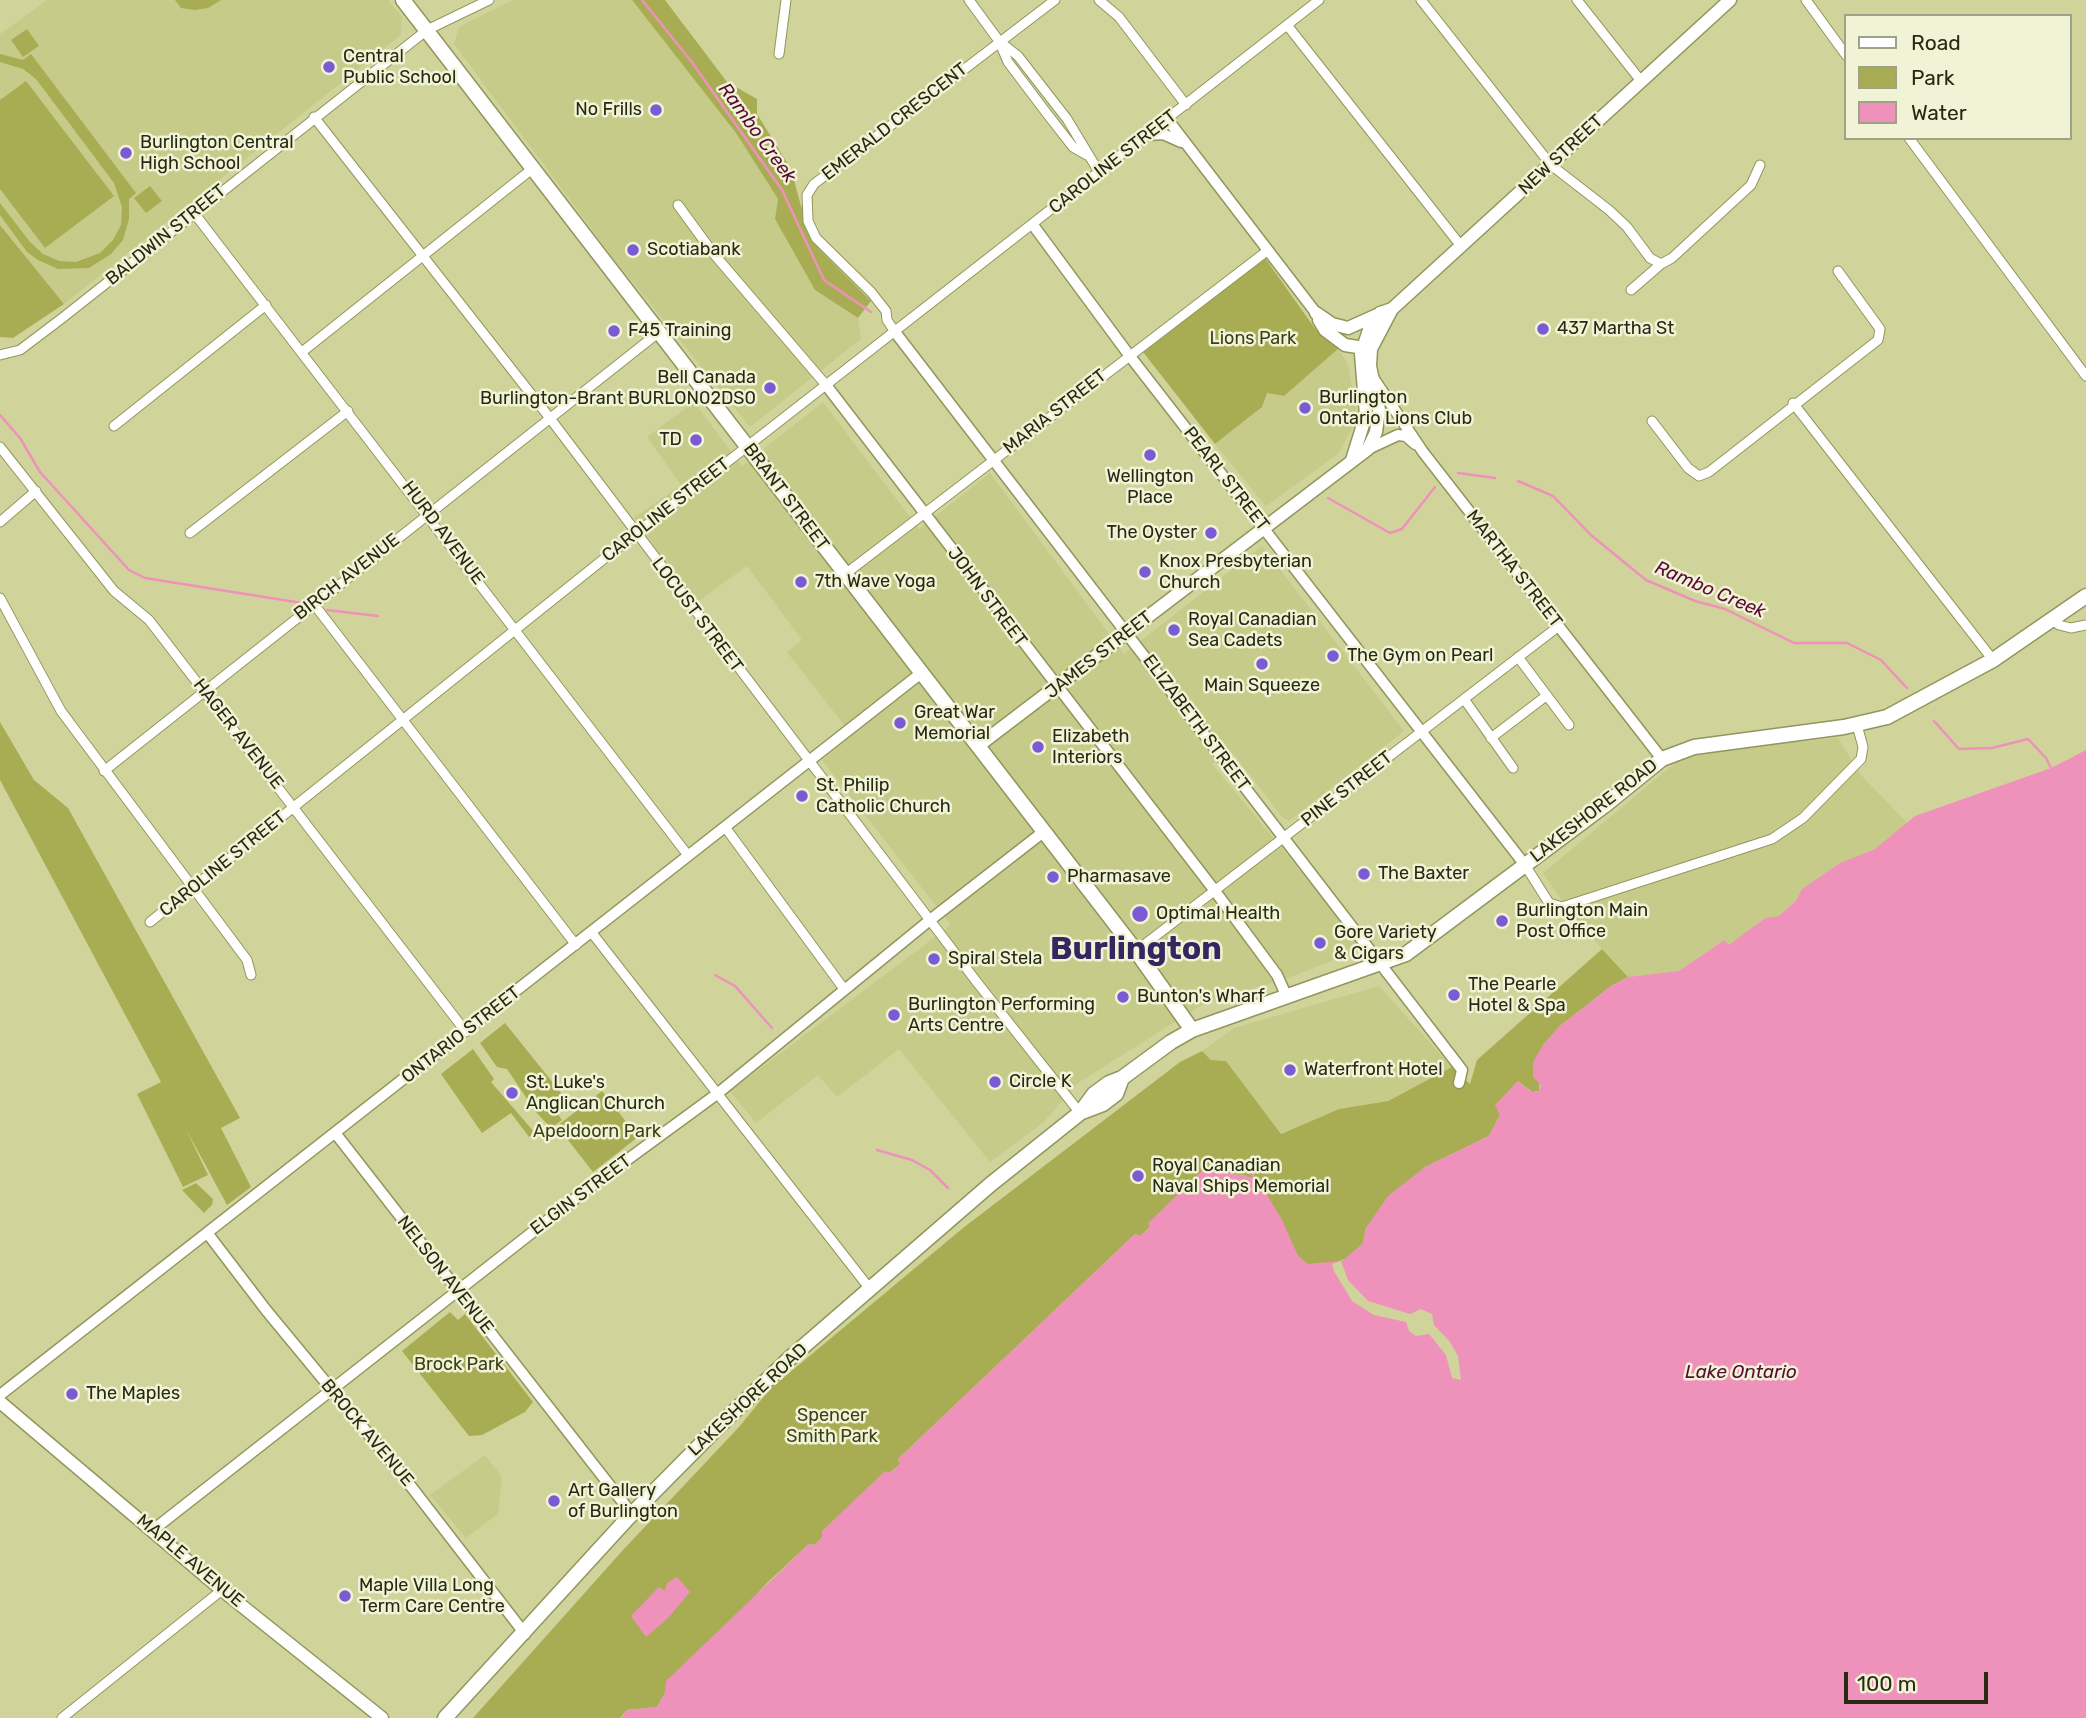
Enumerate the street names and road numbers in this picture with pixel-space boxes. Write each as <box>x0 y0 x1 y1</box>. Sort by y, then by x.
street label: EMERALD CRESCENT <box>818 59 972 185</box>
street label: CAROLINE STREET <box>1045 105 1181 219</box>
street label: NEW STREET <box>1514 110 1608 200</box>
street label: BALDWIN STREET <box>102 180 230 290</box>
street label: MARIA STREET <box>999 365 1111 459</box>
street label: PEARL STREET <box>1179 423 1273 535</box>
street label: BRANT STREET <box>739 439 833 555</box>
street label: CAROLINE STREET <box>598 453 734 567</box>
street label: HURD AVENUE <box>397 477 489 589</box>
street label: MARTHA STREET <box>1461 506 1567 632</box>
street label: BIRCH AVENUE <box>290 529 404 625</box>
street label: JOHN STREET <box>943 543 1031 651</box>
street label: LOCUST STREET <box>647 553 747 677</box>
street label: JAMES STREET <box>1041 607 1157 703</box>
street label: ELIZABETH STREET <box>1138 651 1254 795</box>
street label: HAGER AVENUE <box>188 675 288 793</box>
street label: PINE STREET <box>1297 747 1397 831</box>
street label: LAKESHORE ROAD <box>1526 755 1662 867</box>
street label: CAROLINE STREET <box>155 806 291 922</box>
street label: ONTARIO STREET <box>397 982 525 1088</box>
street label: ELGIN STREET <box>526 1150 636 1240</box>
street label: NELSON AVENUE <box>392 1212 498 1338</box>
street label: LAKESHORE ROAD <box>684 1339 812 1461</box>
street label: BROCK AVENUE <box>316 1375 418 1491</box>
street label: MAPLE AVENUE <box>132 1510 248 1612</box>

